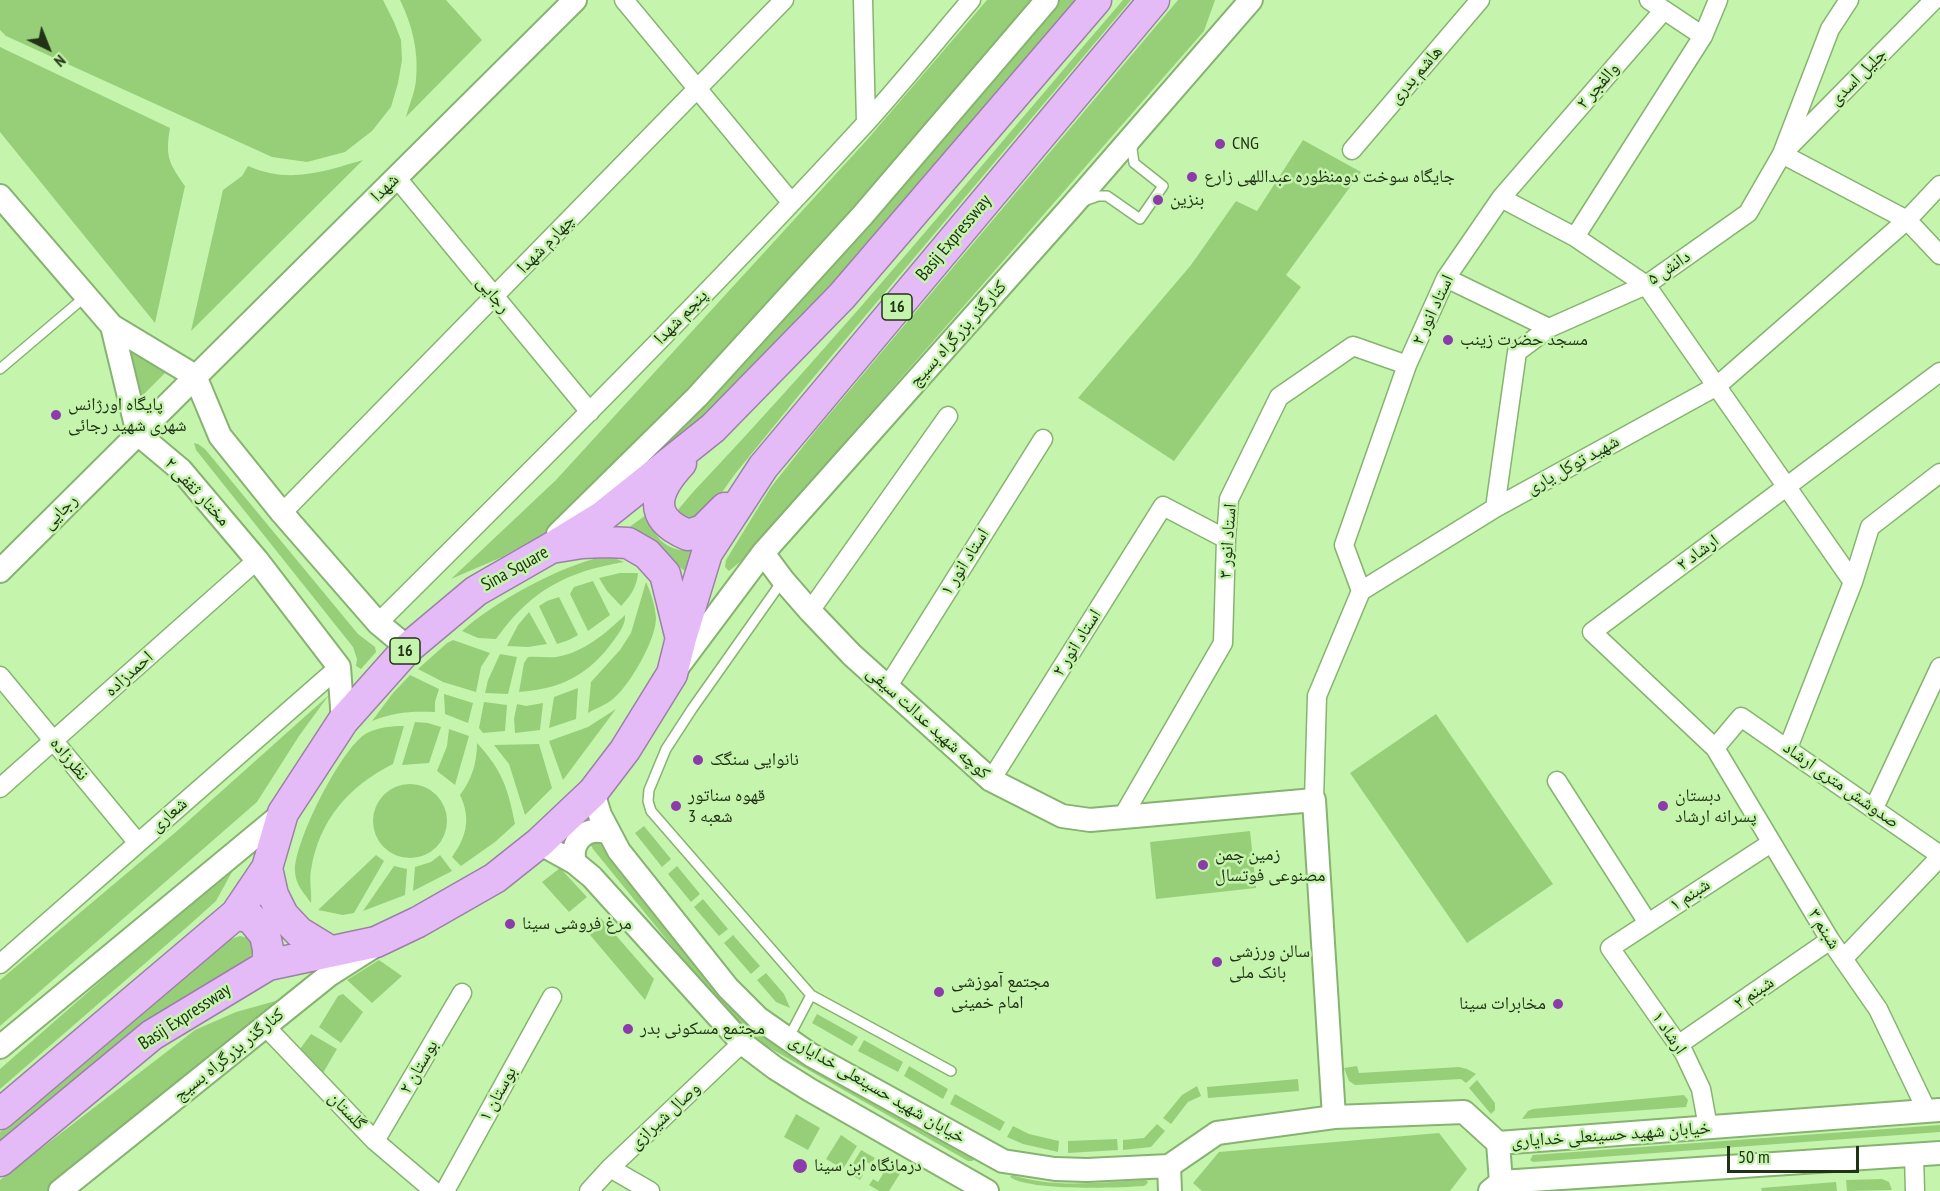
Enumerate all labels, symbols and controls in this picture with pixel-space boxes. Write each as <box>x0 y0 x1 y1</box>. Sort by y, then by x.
north arrow <box>18 18 78 78</box>
street label: هاشم بدری <box>1385 41 1447 109</box>
street label: جلیل اسدی <box>1825 44 1891 110</box>
text: N <box>50 51 70 71</box>
street label: والفجر ۲ <box>1572 58 1624 114</box>
place label: CNG <box>1232 133 1259 155</box>
marker: CNG <box>1213 137 1227 151</box>
place label: جایگاه سوخت دومنظوره عبداللهی زارع <box>1204 166 1455 188</box>
street label: شهدا <box>366 169 404 207</box>
marker: جایگاه سوخت دومنظوره عبداللهی زارع <box>1185 170 1199 184</box>
place label: بنزین <box>1170 189 1204 211</box>
street label: Basij Expressway <box>912 191 996 285</box>
marker: بنزین <box>1151 193 1165 207</box>
street label: چهارم شهدا <box>513 210 579 278</box>
street label: دانش ۵ <box>1644 246 1694 290</box>
street label: استاد انور ۲ <box>1407 271 1459 349</box>
street label: رجایی <box>472 272 514 318</box>
street label: کنارگذر بزرگراه بسیج <box>905 276 1011 392</box>
street label: پنجم شهدا <box>650 285 712 349</box>
road number: 16 <box>882 294 912 320</box>
place label: مسجد حضرت زینب <box>1460 329 1588 351</box>
marker: مسجد حضرت زینب <box>1441 333 1455 347</box>
place label: پایگاه اورژانس شهری شهید رجائی <box>68 394 187 436</box>
marker: پایگاه اورژانس شهری شهید رجائی <box>49 408 63 422</box>
street label: شهید توکل یاری <box>1523 431 1623 499</box>
street label: مختار ثقفی ۲ <box>160 453 234 531</box>
street label: رجایی <box>38 490 82 534</box>
street label: استاد انور ۳ <box>1215 503 1241 579</box>
street label: استاد انور ۱ <box>936 525 994 599</box>
street label: ارشاد ۲ <box>1673 530 1723 576</box>
street label: Sina Square <box>478 542 552 596</box>
street label: استاد انور ۲ <box>1048 606 1106 680</box>
road number: 16 <box>390 638 420 664</box>
street label: احمدزاده <box>100 647 158 701</box>
street label: کوچه شهید عدالت سیفی <box>862 662 994 784</box>
street label: نظرزاده <box>45 733 93 785</box>
street label: صدوشش متری ارشاد <box>1779 737 1903 833</box>
place label: نانوایی سنگک <box>710 749 799 771</box>
marker: نانوایی سنگک <box>691 753 705 767</box>
place label: قهوه سناتور شعبه 3 <box>688 785 765 828</box>
place label: دبستان پسرانه ارشاد <box>1675 785 1757 828</box>
street label: شعاری <box>146 793 192 837</box>
marker: قهوه سناتور شعبه 3 <box>669 799 683 813</box>
marker: دبستان پسرانه ارشاد <box>1656 799 1670 813</box>
place label: زمین چمن مصنوعی فوتسال <box>1215 844 1326 886</box>
marker: زمین چمن مصنوعی فوتسال <box>1196 858 1210 872</box>
street label: شبنم ۱ <box>1666 874 1714 916</box>
street label: شبنم ۳ <box>1803 905 1845 953</box>
place label: مرغ فروشی سینا <box>522 913 632 935</box>
marker: مرغ فروشی سینا <box>503 917 517 931</box>
place label: سالن ورزشی بانک ملی <box>1229 941 1310 984</box>
marker: سالن ورزشی بانک ملی <box>1210 955 1224 969</box>
place label: مجتمع آموزشی امام خمینی <box>951 971 1050 1014</box>
street label: شبنم ۲ <box>1730 972 1778 1014</box>
street label: Basij Expressway <box>135 979 235 1055</box>
marker: مجتمع آموزشی امام خمینی <box>932 985 946 999</box>
place label: مخابرات سینا <box>1459 993 1546 1015</box>
marker: مخابرات سینا <box>1551 997 1565 1011</box>
street label: کنارگذر بزرگراه بسیج <box>169 1004 289 1106</box>
street label: ارشاد ۱ <box>1647 1007 1691 1059</box>
place label: مجتمع مسکونی بدر <box>640 1018 765 1040</box>
marker: مجتمع مسکونی بدر <box>621 1022 635 1036</box>
street label: خیابان شهید حسینعلی خدایاری <box>785 1030 969 1148</box>
street label: بوستان ۲ <box>395 1036 443 1098</box>
street label: بوستان ۱ <box>474 1063 522 1125</box>
street label: وصال شیرازی <box>625 1078 705 1154</box>
street label: گلستان <box>323 1087 371 1135</box>
street label: خیابان شهید حسینعلی خدایاری <box>1510 1117 1712 1153</box>
scale bar <box>1730 1134 1862 1172</box>
text: 50 m <box>1738 1145 1770 1168</box>
place label: درمانگاه ابن سینا <box>814 1155 922 1177</box>
marker: درمانگاه ابن سینا <box>791 1157 809 1175</box>

